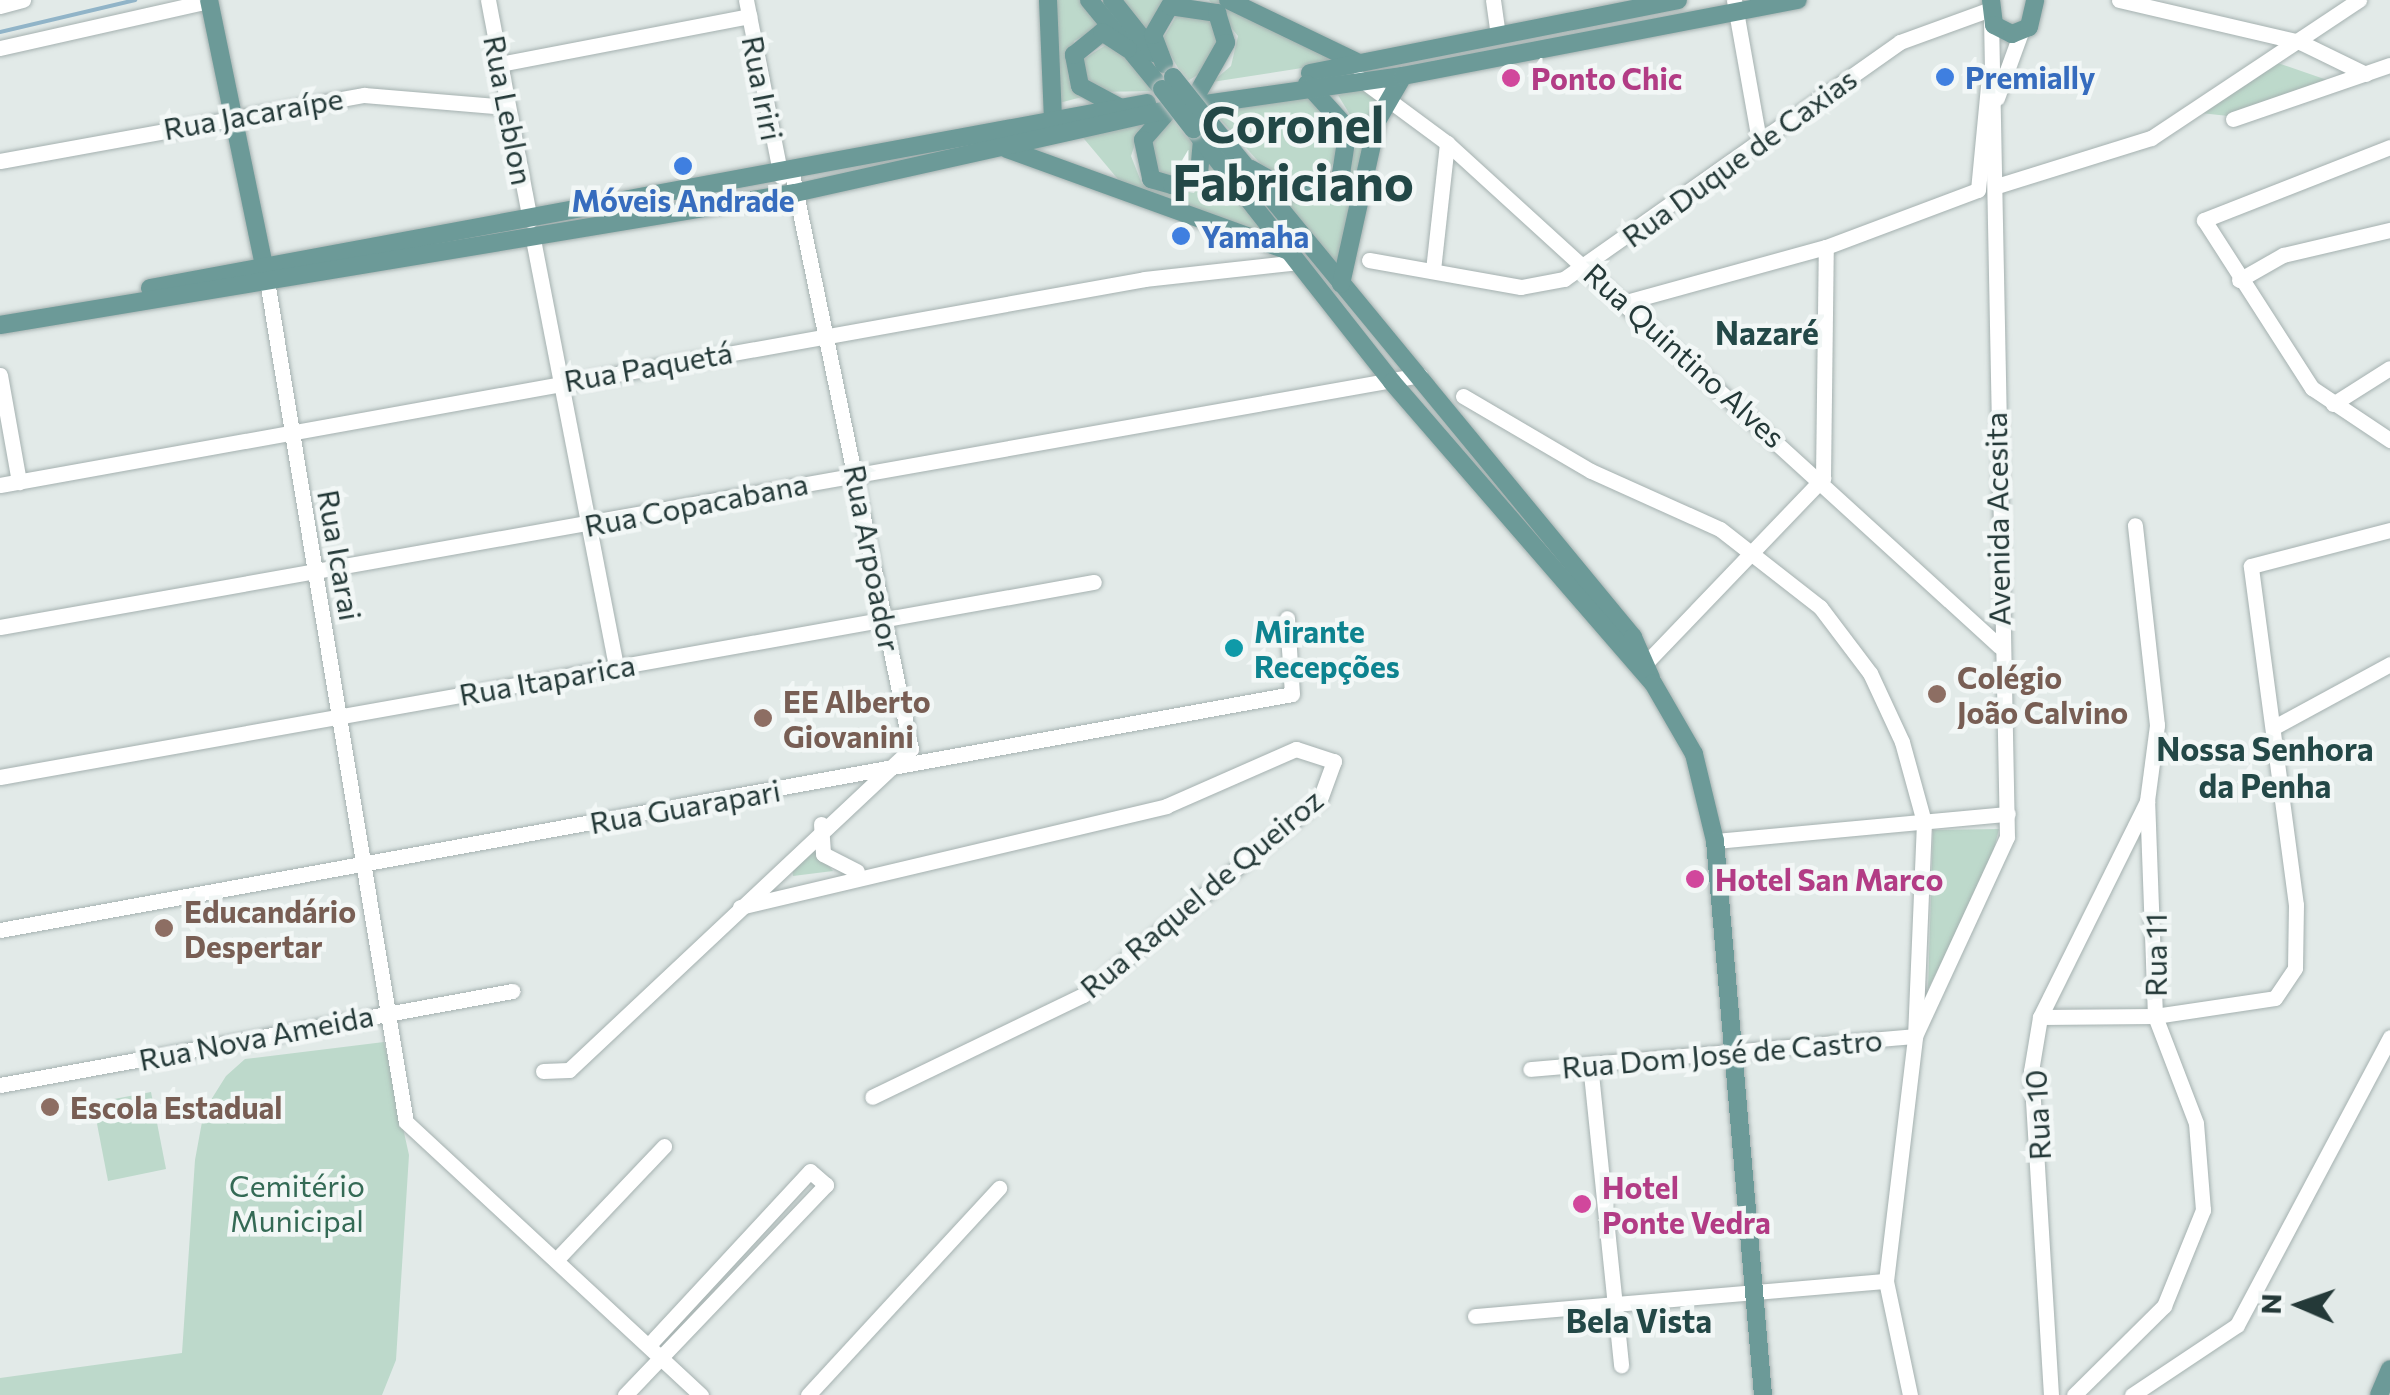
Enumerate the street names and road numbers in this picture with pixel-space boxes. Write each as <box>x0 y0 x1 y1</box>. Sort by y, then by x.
street label: Rua Leblon <box>477 32 541 188</box>
street label: Rua Iriri <box>735 33 791 143</box>
street label: Rua Duque de Caxias <box>1615 60 1863 254</box>
street label: Rua Jacaraípe <box>160 79 346 147</box>
street label: Rua Quintino Alves <box>1577 255 1793 455</box>
street label: Rua Paquetá <box>561 333 735 399</box>
street label: Avenida Acesita <box>1977 412 2017 626</box>
street label: Rua Arpoador <box>837 462 909 654</box>
street label: Rua Copacabana <box>581 465 811 543</box>
street label: Rua Icarai <box>311 487 369 623</box>
street label: Rua Itaparica <box>456 646 638 712</box>
street label: Rua Guarapari <box>587 772 783 840</box>
street label: Rua Raquel de Queiroz <box>1073 781 1329 1005</box>
street label: Rua 11 <box>2137 913 2173 997</box>
street label: Rua Nova Ameida <box>136 997 376 1077</box>
street label: Rua Dom José de Castro <box>1560 1021 1884 1085</box>
street label: Rua 10 <box>2017 1069 2057 1161</box>

